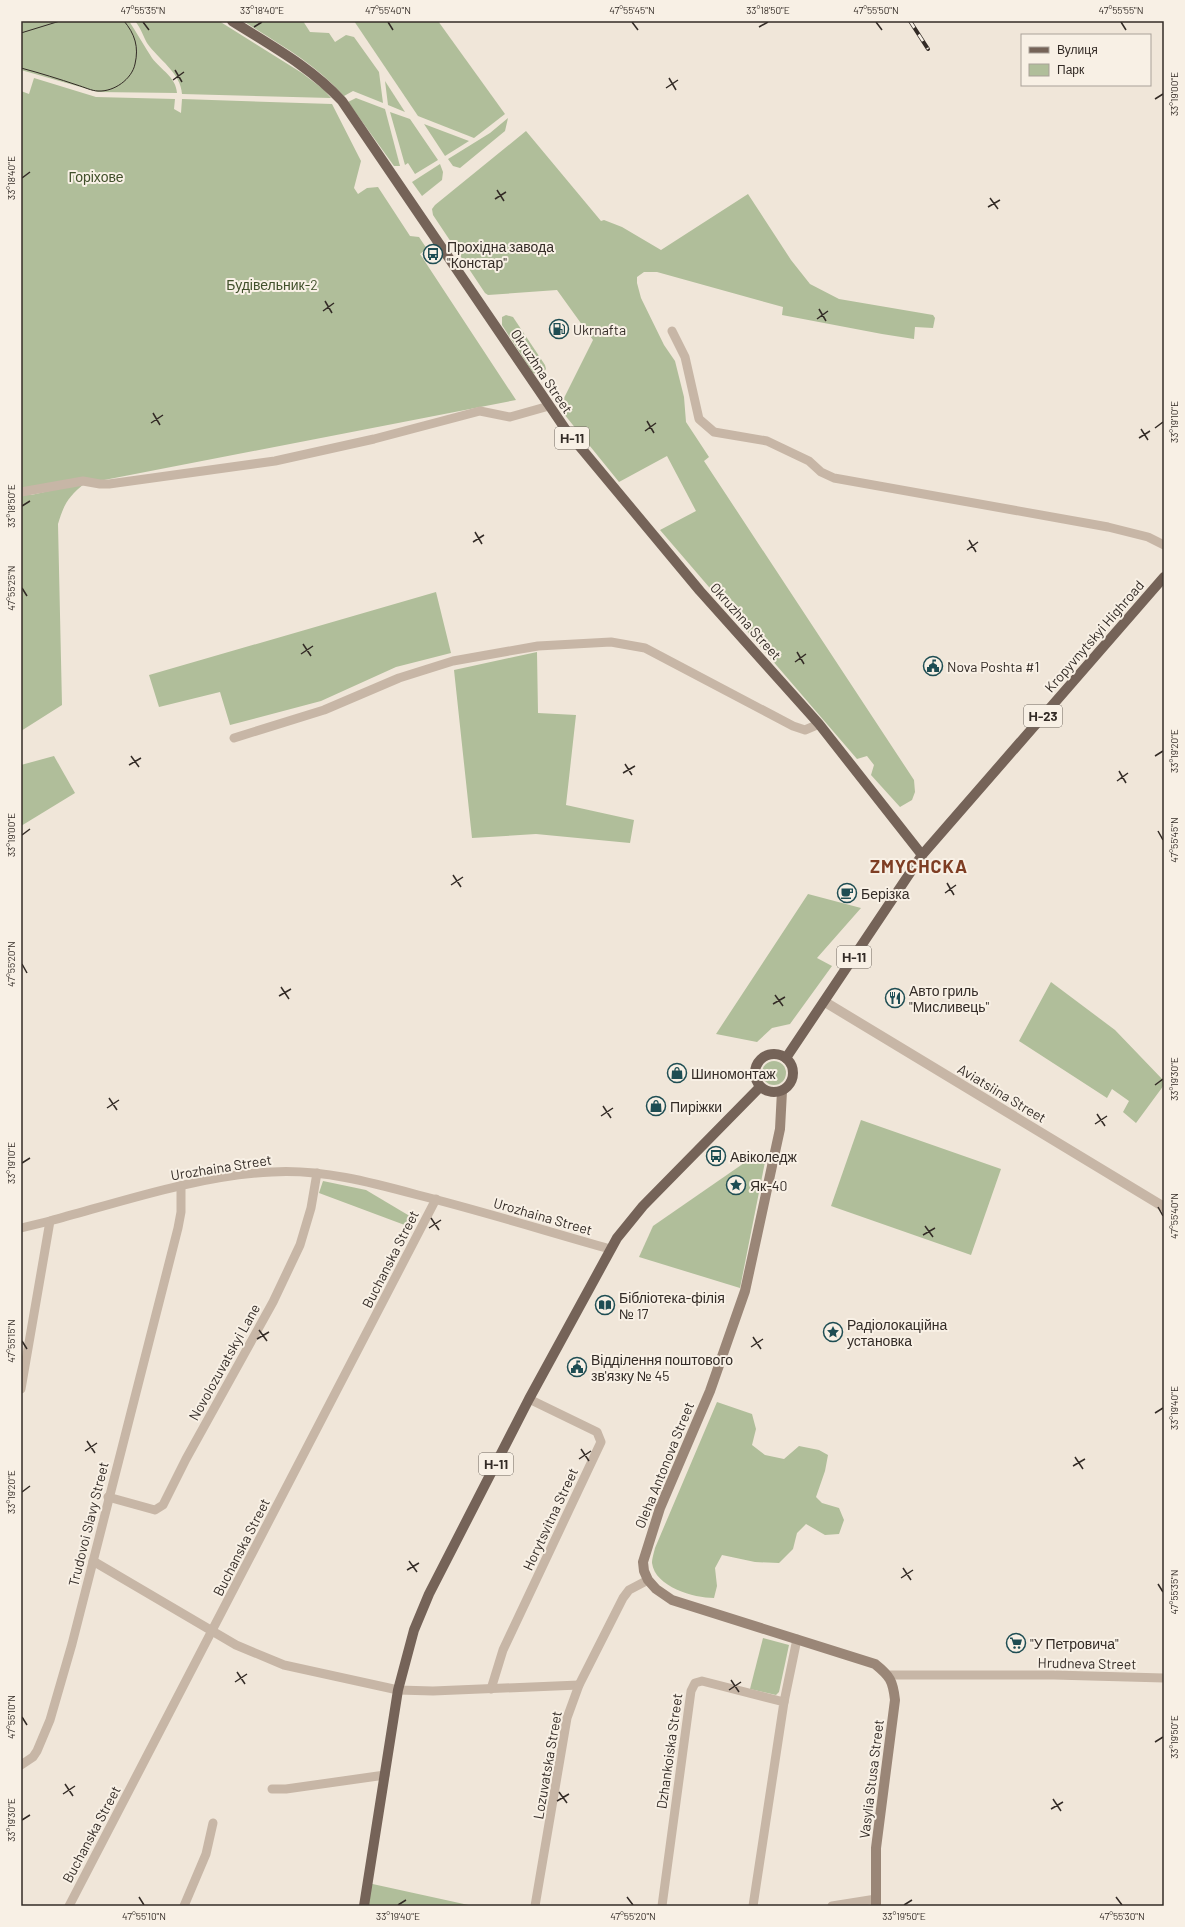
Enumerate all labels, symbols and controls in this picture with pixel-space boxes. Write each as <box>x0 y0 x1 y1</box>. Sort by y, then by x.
text: 47°55'35"N <box>120 4 166 16</box>
text: 33°18'40"E <box>240 4 284 16</box>
text: 47°55'40"N <box>365 4 411 16</box>
text: 47°55'45"N <box>609 4 655 16</box>
text: 33°18'50"E <box>746 4 790 16</box>
text: 47°55'50"N <box>853 4 899 16</box>
text: 47°55'55"N <box>1098 4 1144 16</box>
legend <box>1021 34 1151 86</box>
text: Вулиця <box>1057 42 1098 57</box>
text: Парк <box>1057 62 1085 77</box>
text: 33°19'00"E <box>1168 72 1180 116</box>
text: 33°18'40"E <box>5 156 17 200</box>
park label: Горіхове <box>68 168 124 185</box>
place label: Прохідна завода "Констар" <box>447 238 554 271</box>
bus stop icon: Прохідна завода "Констар" <box>422 243 444 265</box>
park label: Будівельник-2 <box>226 276 318 293</box>
fuel station icon: Ukrnafta <box>548 318 570 340</box>
place label: Ukrnafta <box>573 321 626 338</box>
street label: Okruzhna Street <box>508 326 576 416</box>
text: 33°19'10"E <box>1168 401 1180 443</box>
road number: Н-11 <box>555 427 589 449</box>
text: 33°18'50"E <box>5 484 17 528</box>
text: 47°55'25"N <box>5 565 17 611</box>
street label: Kropyvnytskyi Highroad <box>1041 577 1147 695</box>
street label: Okruzhna Street <box>707 579 785 663</box>
public building icon: Nova Poshta #1 <box>922 655 944 677</box>
place label: Nova Poshta #1 <box>947 658 1039 675</box>
road number: Н-23 <box>1024 705 1062 727</box>
text: 33°19'20"E <box>1168 729 1180 773</box>
text: 33°19'00"E <box>5 813 17 857</box>
text: 47°55'45"N <box>1168 817 1180 863</box>
district label: ZMYCHCKA <box>870 855 968 877</box>
cafe icon: Берізка <box>836 882 858 904</box>
place label: Берізка <box>861 885 910 902</box>
text: 47°55'20"N <box>5 941 17 987</box>
road number: Н-11 <box>837 946 871 968</box>
place label: Авто гриль "Мисливець" <box>909 982 990 1015</box>
restaurant icon: Авто гриль "Мисливець" <box>884 987 906 1009</box>
text: 33°19'30"E <box>1168 1057 1180 1101</box>
street label: Aviatsiina Street <box>955 1060 1049 1126</box>
shop icon: Шиномонтаж <box>666 1062 688 1084</box>
place label: Шиномонтаж <box>691 1065 776 1082</box>
shop icon: Пиріжки <box>645 1095 667 1117</box>
place label: Пиріжки <box>670 1098 722 1115</box>
text: 33°19'10"E <box>5 1142 17 1184</box>
bus stop icon: Авіколедж <box>705 1145 727 1167</box>
place label: Авіколедж <box>730 1148 797 1165</box>
street label: Urozhaina Street <box>169 1151 273 1183</box>
place icon: Як-40 <box>725 1174 747 1196</box>
place label: Як-40 <box>750 1177 787 1194</box>
text: 47°55'40"N <box>1168 1193 1180 1239</box>
street label: Urozhaina Street <box>492 1194 594 1238</box>
street label: Buchanska Street <box>358 1207 422 1311</box>
place label: Бібліотека-філія № 17 <box>619 1289 725 1322</box>
library icon: Бібліотека-філія № 17 <box>594 1294 616 1316</box>
street label: Novolozuvatskyi Lane <box>185 1301 263 1423</box>
place label: Радіолокаційна установка <box>847 1316 947 1349</box>
text: 47°55'15"N <box>5 1319 17 1363</box>
place icon: Радіолокаційна установка <box>822 1321 844 1343</box>
place label: Відділення поштового зв'язку № 45 <box>591 1351 733 1384</box>
public building icon: Відділення поштового зв'язку № 45 <box>566 1356 588 1378</box>
text: 33°19'40"E <box>1168 1386 1180 1430</box>
street label: Oleha Antonova Street <box>631 1399 697 1531</box>
road number: Н-11 <box>479 1453 513 1475</box>
street label: Trudovoi Slavy Street <box>64 1460 112 1588</box>
street label: Horytsvitna Street <box>519 1465 581 1573</box>
text: 33°19'20"E <box>5 1470 17 1514</box>
street label: Buchanska Street <box>209 1495 273 1599</box>
text: 47°55'35"N <box>1168 1569 1180 1615</box>
supermarket icon: "У Петровича" <box>1005 1632 1027 1654</box>
place label: "У Петровича" <box>1030 1635 1119 1652</box>
street label: Hrudneva Street <box>1037 1654 1137 1672</box>
street label: Dzhankoiska Street <box>652 1692 686 1810</box>
text: 47°55'10"N <box>5 1695 17 1739</box>
street label: Lozuvatska Street <box>529 1709 565 1821</box>
text: 33°19'50"E <box>1168 1715 1180 1759</box>
street label: Vasylia Stusa Street <box>855 1718 887 1840</box>
street label: Buchanska Street <box>58 1783 124 1885</box>
text: 33°19'30"E <box>5 1798 17 1842</box>
text: 47°55'10"N <box>122 1910 166 1922</box>
text: 33°19'40"E <box>376 1910 420 1922</box>
text: 47°55'20"N <box>610 1910 656 1922</box>
text: 33°19'50"E <box>882 1910 926 1922</box>
text: 47°55'30"N <box>1099 1910 1145 1922</box>

